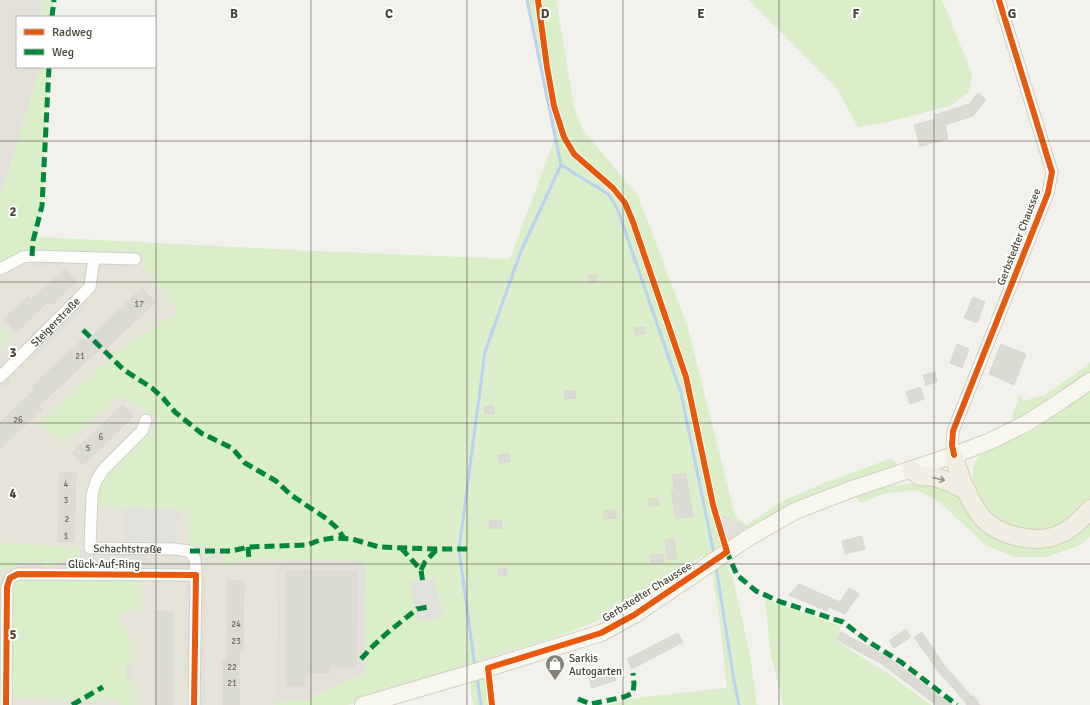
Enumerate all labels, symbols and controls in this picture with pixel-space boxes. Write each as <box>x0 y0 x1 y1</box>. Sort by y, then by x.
text: B <box>230 6 238 22</box>
text: C <box>385 6 393 22</box>
text: D <box>541 6 550 22</box>
text: E <box>697 6 705 22</box>
text: F <box>853 6 860 22</box>
text: G <box>1008 6 1016 22</box>
legend <box>16 16 156 68</box>
text: Radweg <box>52 25 92 40</box>
text: Weg <box>52 45 74 60</box>
street label: Gerbstedter Chaussee <box>994 187 1044 287</box>
text: 2 <box>9 204 17 220</box>
street label: Steigerstraße <box>28 294 83 349</box>
house number: 17 <box>134 299 144 310</box>
text: 3 <box>9 345 17 361</box>
house number: 21 <box>75 351 85 362</box>
house number: 26 <box>13 415 23 426</box>
house number: 6 <box>99 432 104 443</box>
house number: 5 <box>86 443 91 454</box>
one-way arrow <box>932 476 945 483</box>
house number: 4 <box>64 479 69 490</box>
text: 4 <box>9 486 17 502</box>
house number: 3 <box>64 495 69 506</box>
house number: 2 <box>65 514 70 525</box>
house number: 1 <box>64 531 69 542</box>
street label: Schachtstraße <box>93 542 162 555</box>
street label: Glück-Auf-Ring <box>68 558 140 571</box>
street label: Gerbstedter Chaussee <box>600 559 694 625</box>
house number: 24 <box>231 619 241 630</box>
text: 5 <box>9 627 17 643</box>
house number: 23 <box>231 636 241 647</box>
place label: Sarkis Autogarten <box>569 652 622 678</box>
shop icon: Sarkis Autogarten <box>544 653 566 681</box>
house number: 22 <box>227 662 237 673</box>
house number: 21 <box>227 678 237 689</box>

